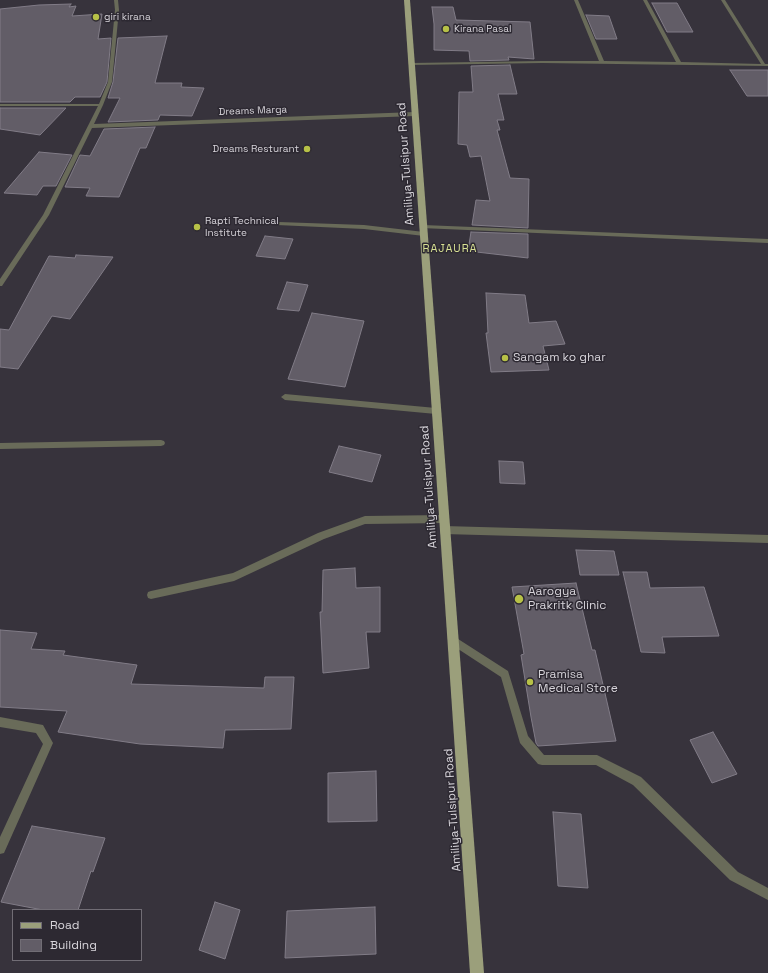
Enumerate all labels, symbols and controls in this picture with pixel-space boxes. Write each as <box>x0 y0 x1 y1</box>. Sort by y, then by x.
place label: giri kirana <box>104 11 151 23</box>
marker: giri kirana <box>91 12 101 22</box>
place label: Kirana Pasal <box>454 23 511 35</box>
marker: Kirana Pasal <box>441 24 451 34</box>
street label: Amiliya-Tulsipur Road <box>395 102 417 226</box>
street label: Dreams Marga <box>219 104 287 118</box>
place label: Dreams Resturant <box>213 143 299 155</box>
marker: Dreams Resturant <box>302 144 312 154</box>
place label: Rapti Technical Institute <box>205 215 279 238</box>
marker: Rapti Technical Institute <box>192 222 202 232</box>
district label: RAJAURA <box>422 242 478 256</box>
place label: Sangam ko ghar <box>513 351 606 365</box>
marker: Sangam ko ghar <box>500 353 510 363</box>
street label: Amiliya-Tulsipur Road <box>418 425 440 549</box>
place label: Aarogya Prakritk Clinic <box>528 585 606 613</box>
marker: Aarogya Prakritk Clinic <box>513 593 525 605</box>
place label: Pramisa Medical Store <box>538 668 618 696</box>
marker: Pramisa Medical Store <box>525 677 535 687</box>
street label: Amiliya-Tulsipur Road <box>442 748 464 872</box>
legend <box>12 909 142 961</box>
text: Road <box>50 917 79 933</box>
text: Building <box>50 937 97 953</box>

